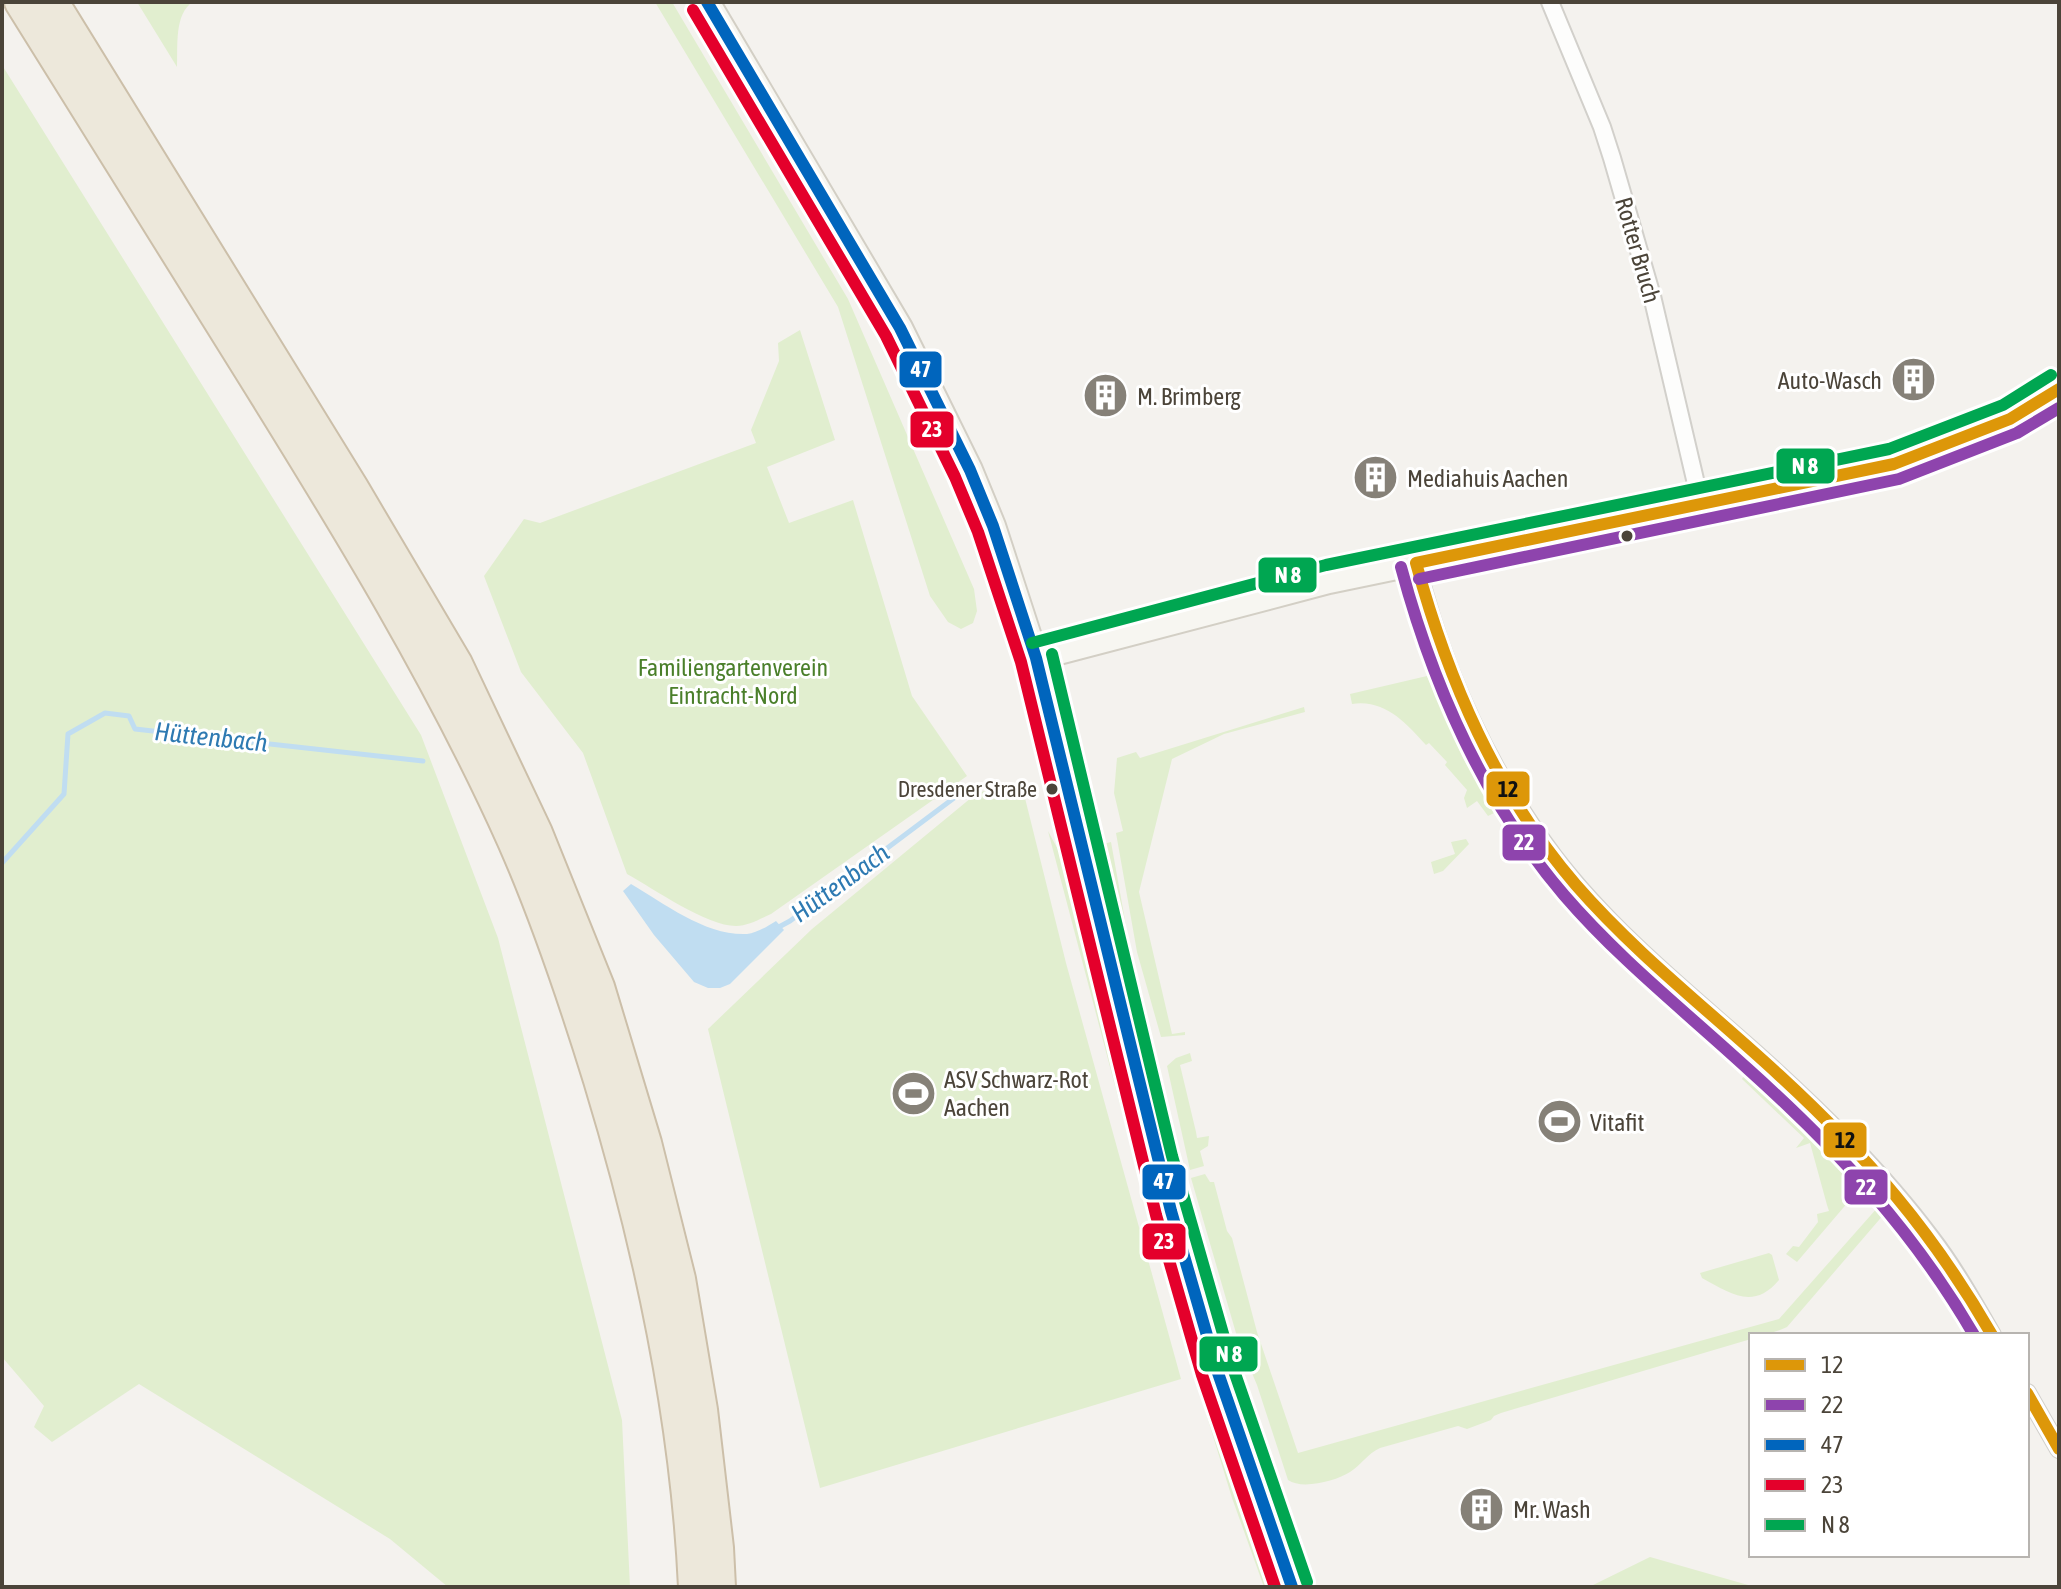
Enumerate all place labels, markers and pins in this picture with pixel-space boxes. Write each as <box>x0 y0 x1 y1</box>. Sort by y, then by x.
building icon: Auto-Wasch <box>1889 356 1937 404</box>
place label: Auto-Wasch <box>1778 367 1882 394</box>
building icon: M. Brimberg <box>1082 372 1130 420</box>
place label: M. Brimberg <box>1137 383 1242 410</box>
building icon: Mediahuis Aachen <box>1352 454 1400 502</box>
place label: Mediahuis Aachen <box>1407 465 1568 492</box>
unlabelled marker <box>1619 528 1635 544</box>
place label: Dresdener Straße <box>898 776 1037 802</box>
marker: Dresdener Straße <box>1044 781 1060 797</box>
place label: ASV Schwarz-Rot Aachen <box>944 1066 1089 1121</box>
sports icon: ASV Schwarz-Rot Aachen <box>889 1069 937 1117</box>
sports icon: Vitafit <box>1535 1098 1583 1146</box>
place label: Vitafit <box>1590 1109 1644 1136</box>
building icon: Mr. Wash <box>1458 1485 1506 1533</box>
place label: Mr. Wash <box>1513 1496 1591 1523</box>

